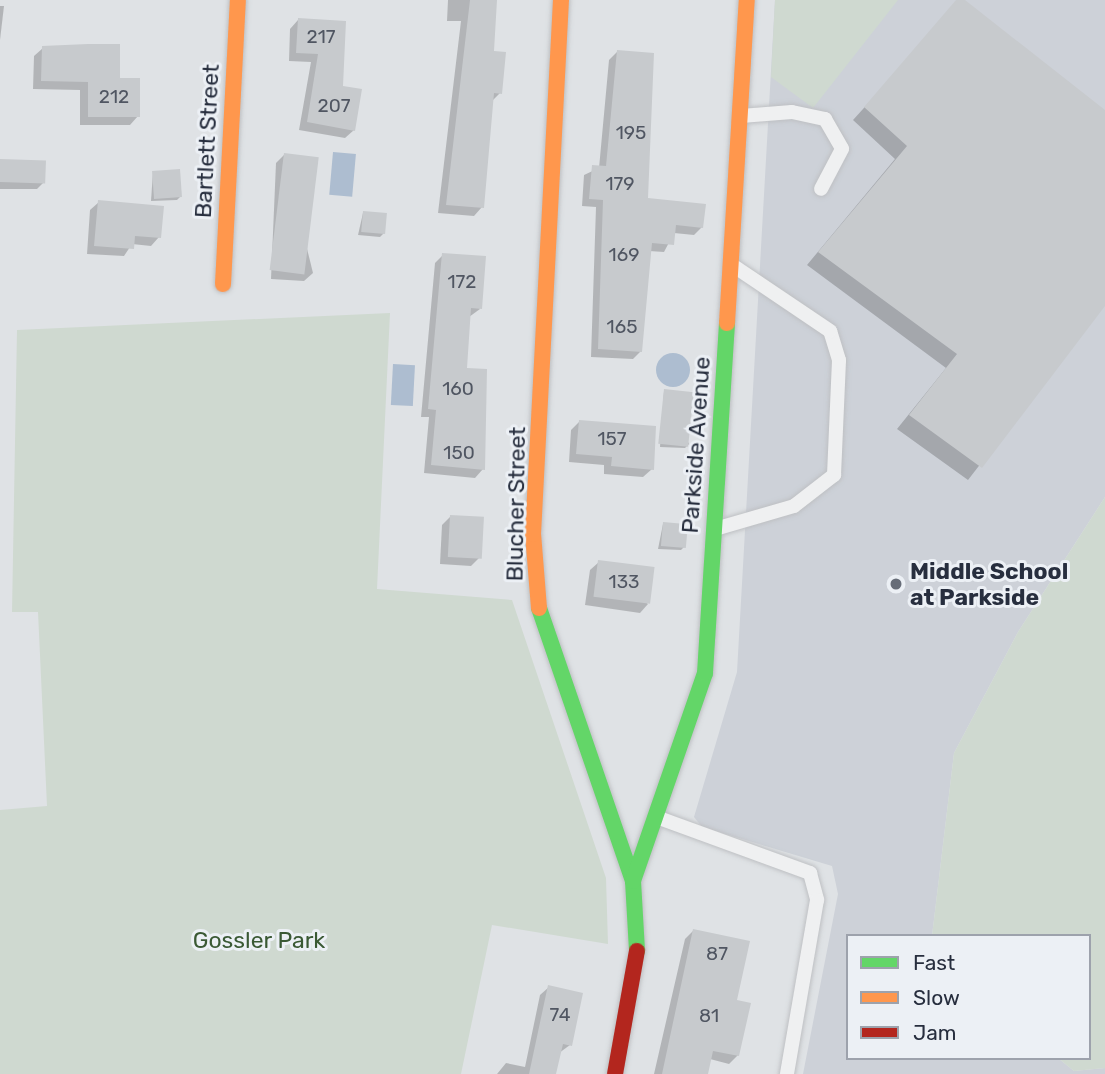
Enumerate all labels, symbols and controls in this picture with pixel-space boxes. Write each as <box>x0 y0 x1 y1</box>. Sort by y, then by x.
house number: 217 <box>306 26 336 48</box>
street label: Bartlett Street <box>189 63 225 219</box>
house number: 212 <box>99 86 129 108</box>
house number: 207 <box>318 95 350 117</box>
house number: 195 <box>616 122 646 144</box>
house number: 179 <box>605 173 635 195</box>
house number: 169 <box>609 244 639 266</box>
house number: 172 <box>447 271 477 293</box>
house number: 165 <box>607 316 637 338</box>
street label: Parkside Avenue <box>676 355 716 535</box>
house number: 160 <box>442 378 474 400</box>
street label: Blucher Street <box>501 426 531 582</box>
house number: 157 <box>597 428 627 450</box>
house number: 150 <box>443 442 475 464</box>
place label: Middle School at Parkside <box>910 557 1068 611</box>
house number: 133 <box>609 571 639 593</box>
marker: Middle School at Parkside <box>888 576 904 592</box>
park label: Gossler Park <box>192 926 326 954</box>
legend <box>846 934 1091 1060</box>
house number: 87 <box>706 943 728 965</box>
text: Fast <box>913 950 955 975</box>
text: Slow <box>913 985 960 1010</box>
house number: 74 <box>550 1004 570 1026</box>
house number: 81 <box>699 1005 719 1027</box>
text: Jam <box>913 1020 957 1045</box>

